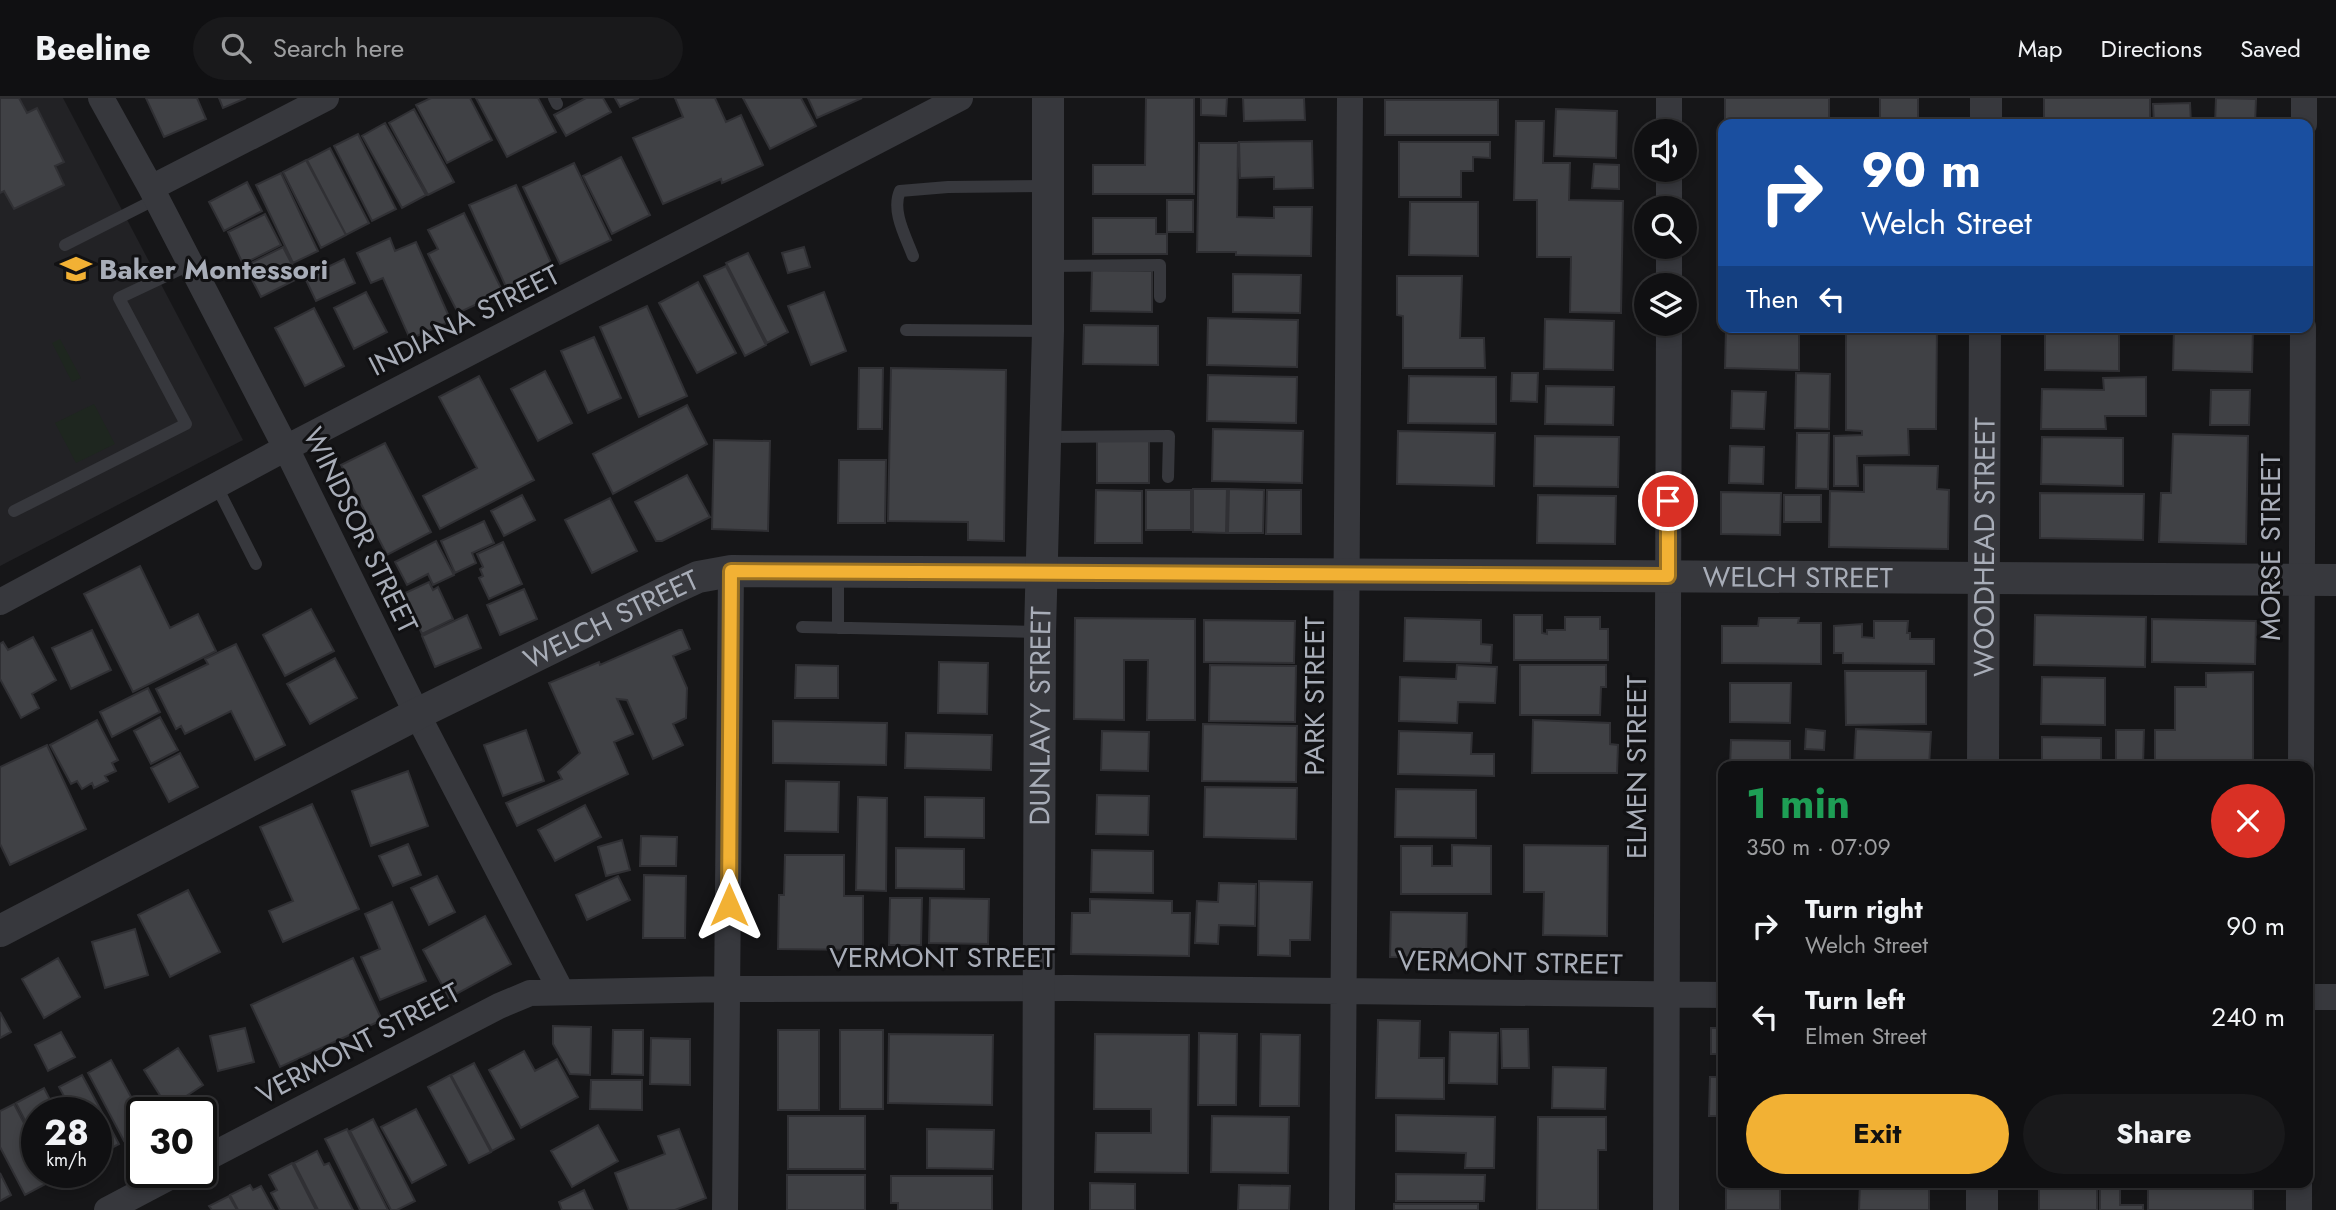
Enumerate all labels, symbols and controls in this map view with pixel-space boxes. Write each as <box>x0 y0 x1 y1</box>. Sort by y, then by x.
search box <box>193 17 683 80</box>
text: Beeline <box>35 25 151 72</box>
icon: search <box>217 29 255 67</box>
text: Search here <box>273 29 404 67</box>
text: Map <box>2018 31 2063 66</box>
text: Directions <box>2101 31 2202 66</box>
text: Saved <box>2240 31 2301 66</box>
map controls <box>1634 119 1697 336</box>
button: sound <box>1634 119 1697 182</box>
text: 90 m <box>1861 135 1981 205</box>
icon: right <box>1746 147 1837 238</box>
button: search <box>1634 196 1697 259</box>
text: Welch Street <box>1861 200 2032 246</box>
place label: Baker Montessori <box>99 249 328 290</box>
school or university icon: Baker Montessori <box>59 252 93 286</box>
street label: INDIANA STREET <box>362 255 567 386</box>
button: layers <box>1634 273 1697 336</box>
text: Then <box>1746 280 1799 318</box>
icon: left <box>1813 280 1851 318</box>
street label: WOODHEAD STREET <box>1963 417 2006 677</box>
street label: WINDSOR STREET <box>293 420 428 640</box>
street label: MORSE STREET <box>2250 453 2291 641</box>
pin <box>1638 471 1698 531</box>
icon: arrive <box>1649 482 1687 520</box>
street label: WELCH STREET <box>1702 556 1893 599</box>
street label: WELCH STREET <box>517 559 706 680</box>
street label: DUNLAVY STREET <box>1019 606 1062 826</box>
street label: PARK STREET <box>1294 616 1335 776</box>
street label: ELMEN STREET <box>1616 675 1657 859</box>
text: 1 min <box>1746 773 1850 834</box>
button: close <box>2211 784 2285 858</box>
text: 350 m · 07:09 <box>1746 830 1891 864</box>
position arrow <box>692 868 766 942</box>
text: Turn right <box>1805 890 1923 928</box>
icon: right <box>1746 907 1784 945</box>
text: 90 m <box>2226 907 2285 945</box>
text: Welch Street <box>1805 928 1928 962</box>
street label: VERMONT STREET <box>829 937 1055 978</box>
street label: VERMONT STREET <box>1397 940 1623 985</box>
street label: VERMONT STREET <box>249 972 467 1114</box>
text: Turn left <box>1805 981 1905 1019</box>
icon: left <box>1746 998 1784 1036</box>
text: 240 m <box>2211 998 2285 1036</box>
text: Elmen Street <box>1805 1019 1927 1053</box>
button: Exit <box>1746 1094 2009 1174</box>
button: Share <box>2023 1094 2285 1174</box>
speed limit sign: 30 <box>126 1097 217 1188</box>
text: 28 <box>44 1108 89 1158</box>
text: km/h <box>46 1147 87 1173</box>

